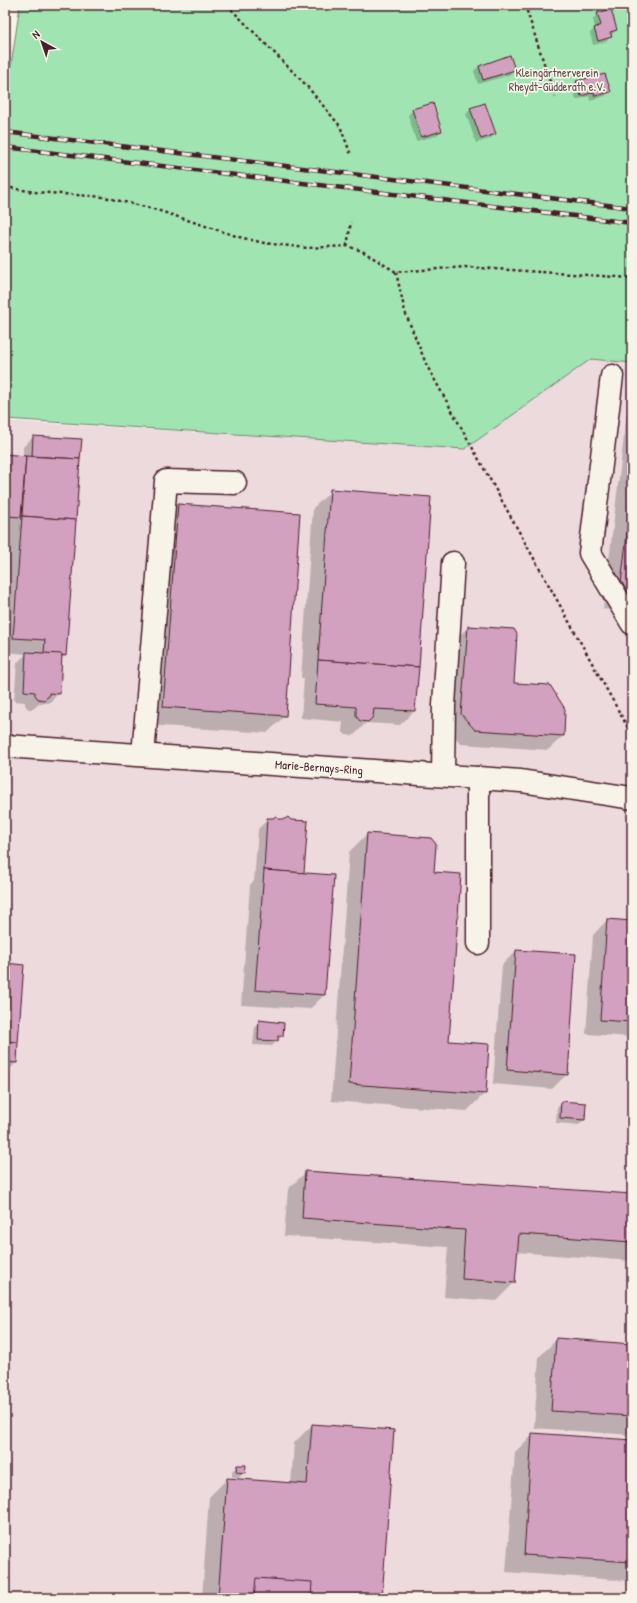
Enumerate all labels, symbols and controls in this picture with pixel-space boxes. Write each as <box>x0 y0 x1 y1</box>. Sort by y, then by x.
north arrow <box>22 22 62 62</box>
text: N <box>29 27 42 42</box>
park label: Kleingärtnerverein Rheydt-Güdderath e.V. <box>509 64 605 95</box>
street label: Marie-Bernays-Ring <box>275 755 363 779</box>

